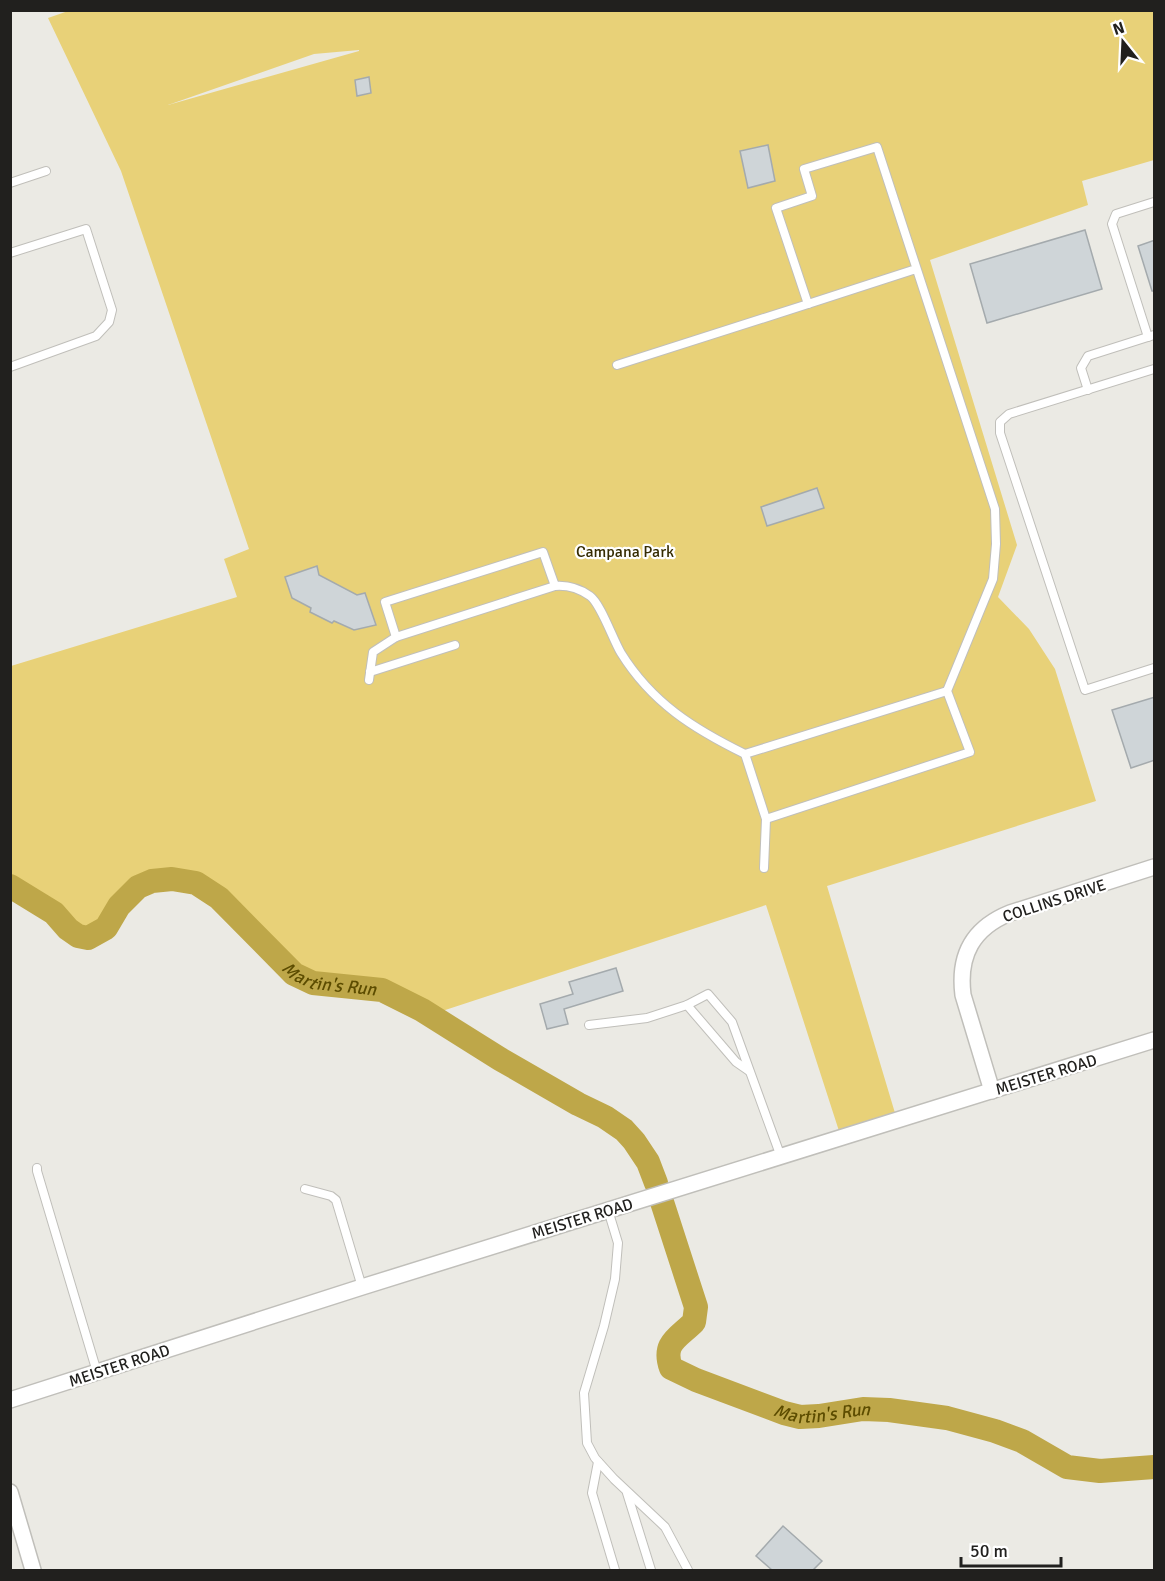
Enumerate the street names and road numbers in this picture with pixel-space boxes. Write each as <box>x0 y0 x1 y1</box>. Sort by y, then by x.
street label: COLLINS DRIVE <box>1000 875 1108 927</box>
street label: MEISTER ROAD <box>993 1050 1099 1100</box>
street label: MEISTER ROAD <box>529 1194 635 1244</box>
street label: MEISTER ROAD <box>66 1340 172 1392</box>

